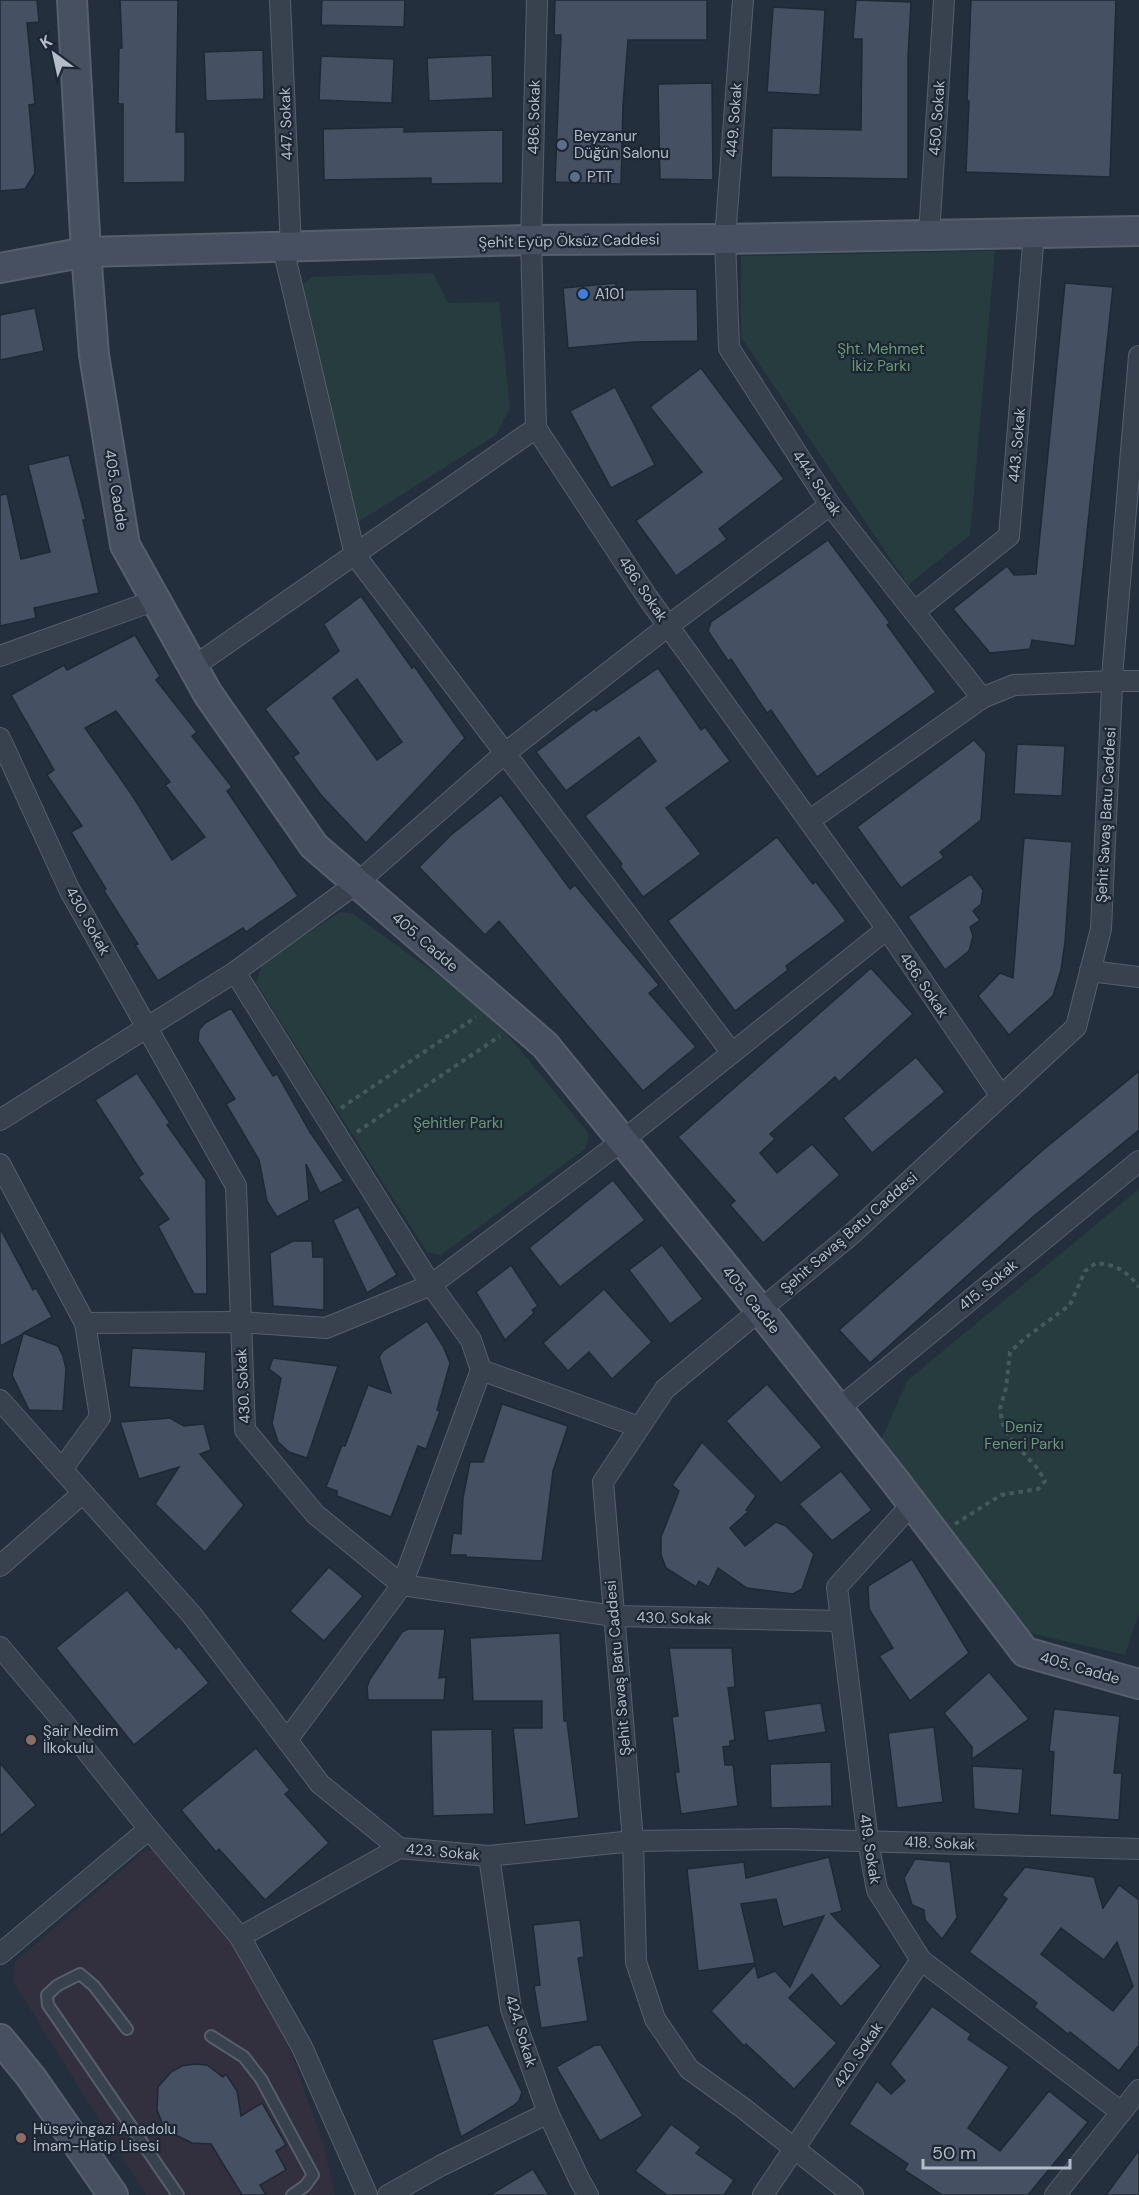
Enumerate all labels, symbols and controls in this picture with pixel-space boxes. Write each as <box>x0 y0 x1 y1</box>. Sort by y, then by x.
north arrow <box>24 24 84 84</box>
text: K <box>36 30 57 53</box>
street label: 486. Sokak <box>523 79 545 155</box>
street label: 450. Sokak <box>924 79 950 156</box>
street label: 449. Sokak <box>721 81 747 158</box>
street label: 447. Sokak <box>275 87 297 161</box>
place label: Beyzanur Düğün Salonu <box>574 126 669 163</box>
marker: Beyzanur Düğün Salonu <box>555 138 569 152</box>
place label: PTT <box>587 167 613 187</box>
marker: PTT <box>568 170 582 184</box>
street label: Şehit Eyüp Öksüz Caddesi <box>478 229 660 253</box>
place label: A101 <box>595 284 624 304</box>
marker: A101 <box>576 287 590 301</box>
park label: Şht. Mehmet İkiz Parkı <box>837 339 925 376</box>
street label: 443. Sokak <box>1004 406 1030 483</box>
street label: 444. Sokak <box>788 446 847 520</box>
street label: 405. Cadde <box>100 448 132 532</box>
street label: 486. Sokak <box>614 552 672 626</box>
street label: Şehit Savaş Batu Caddesi <box>1091 727 1121 903</box>
street label: 430. Sokak <box>61 883 115 959</box>
street label: 405. Cadde <box>388 908 462 976</box>
street label: 486. Sokak <box>895 948 953 1022</box>
park label: Şehitler Parkı <box>413 1113 503 1133</box>
street label: Şehit Savaş Batu Caddesi <box>776 1168 922 1298</box>
street label: 415. Sokak <box>954 1255 1022 1315</box>
street label: 405. Cadde <box>718 1262 784 1338</box>
street label: 430. Sokak <box>231 1347 255 1424</box>
park label: Deniz Feneri Parkı <box>984 1417 1064 1454</box>
street label: Şehit Savaş Batu Caddesi <box>600 1579 636 1757</box>
street label: 430. Sokak <box>636 1607 712 1629</box>
street label: 405. Cadde <box>1038 1647 1122 1689</box>
place label: Şair Nedim İlkokulu <box>43 1721 118 1758</box>
marker: Şair Nedim İlkokulu <box>24 1733 38 1747</box>
street label: 419. Sokak <box>855 1813 885 1886</box>
street label: 418. Sokak <box>904 1832 976 1854</box>
street label: 423. Sokak <box>405 1839 481 1865</box>
street label: 424. Sokak <box>501 1993 542 2070</box>
street label: 420. Sokak <box>829 2018 888 2092</box>
place label: Hüseyingazi Anadolu İmam-Hatip Lisesi <box>33 2119 176 2156</box>
marker: Hüseyingazi Anadolu İmam-Hatip Lisesi <box>14 2131 28 2145</box>
scale bar <box>923 2132 1070 2170</box>
text: 50 m <box>932 2141 976 2165</box>

